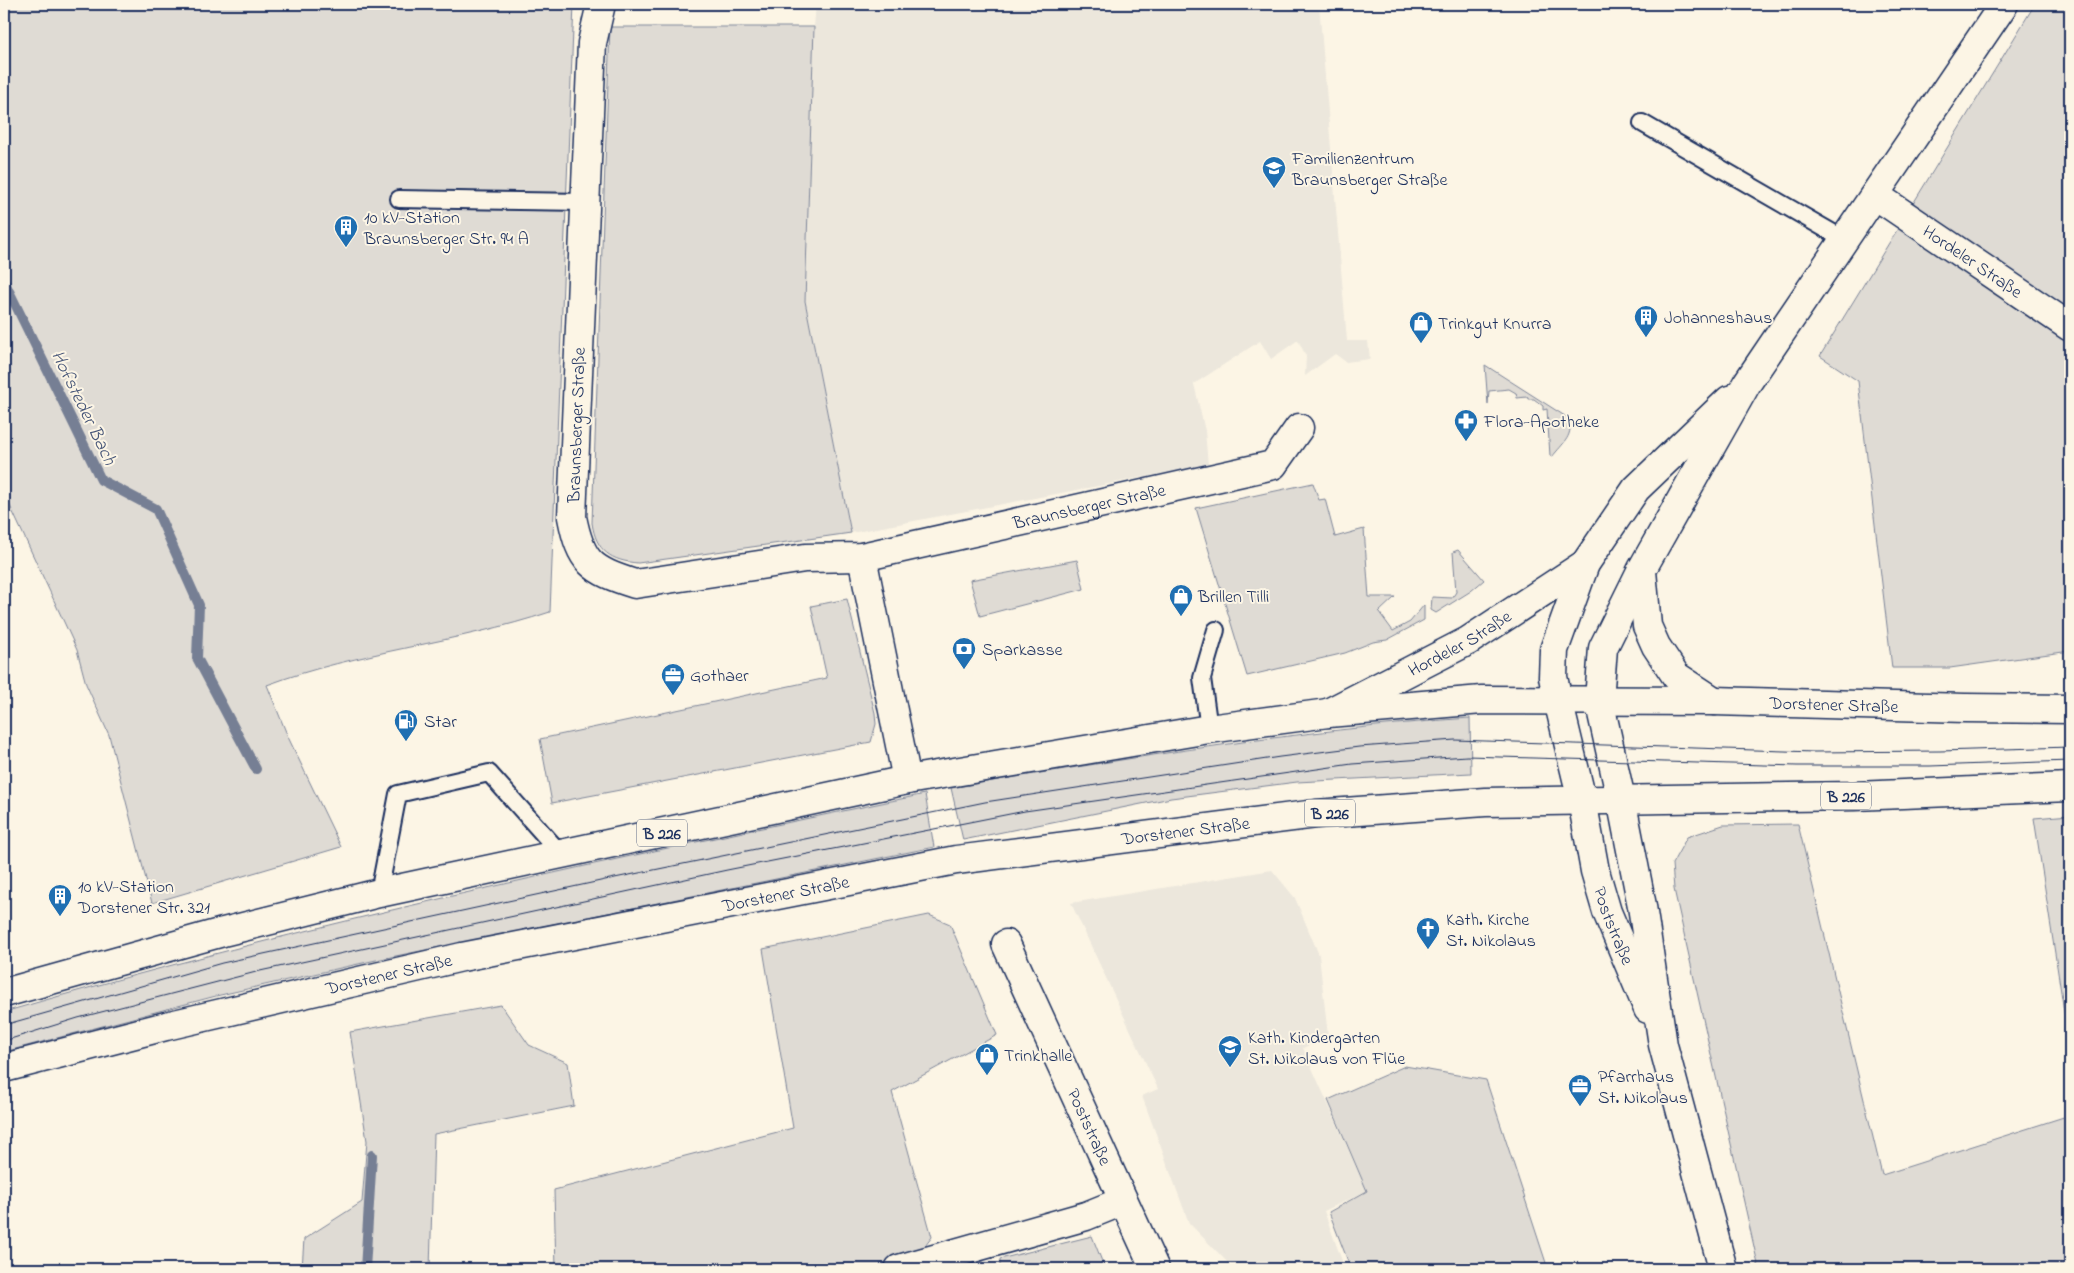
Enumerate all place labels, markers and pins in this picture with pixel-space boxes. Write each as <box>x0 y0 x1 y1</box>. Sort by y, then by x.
place label: Familienzentrum Braunsberger Straße <box>1291 147 1448 195</box>
school or university icon: Familienzentrum Braunsberger Straße <box>1261 155 1287 189</box>
place label: 10 kV-Station Braunsberger Str. 94 A <box>363 206 529 254</box>
building icon: 10 kV-Station Braunsberger Str. 94 A <box>333 214 359 248</box>
building icon: Johanneshaus <box>1633 304 1659 338</box>
place label: Johanneshaus <box>1664 306 1773 332</box>
shop icon: Trinkgut Knurra <box>1408 310 1434 344</box>
place label: Trinkgut Knurra <box>1438 312 1552 339</box>
pharmacy icon: Flora-Apotheke <box>1453 408 1479 442</box>
place label: Flora-Apotheke <box>1483 410 1600 436</box>
shop icon: Brillen Tilli <box>1168 583 1194 617</box>
place label: Brillen Tilli <box>1197 585 1269 611</box>
bank icon: Sparkasse <box>951 636 977 670</box>
place label: Sparkasse <box>982 638 1064 664</box>
office icon: Gothaer <box>660 662 686 696</box>
place label: Gothaer <box>690 664 749 690</box>
fuel station icon: Star <box>393 708 419 742</box>
place label: Star <box>424 710 457 736</box>
place label: 10 kV-Station Dorstener Str. 321 <box>77 875 210 922</box>
building icon: 10 kV-Station Dorstener Str. 321 <box>47 883 73 917</box>
place label: Kath. Kirche St. Nikolaus <box>1446 908 1536 955</box>
church icon: Kath. Kirche St. Nikolaus <box>1415 916 1441 950</box>
place label: Kath. Kindergarten St. Nikolaus von Flüe <box>1248 1026 1406 1073</box>
school or university icon: Kath. Kindergarten St. Nikolaus von Flüe <box>1217 1034 1243 1068</box>
shop icon: Trinkhalle <box>974 1042 1000 1076</box>
place label: Trinkhalle <box>1004 1044 1073 1070</box>
place label: Pfarrhaus St. Nikolaus <box>1598 1065 1688 1112</box>
office icon: Pfarrhaus St. Nikolaus <box>1567 1073 1593 1107</box>

